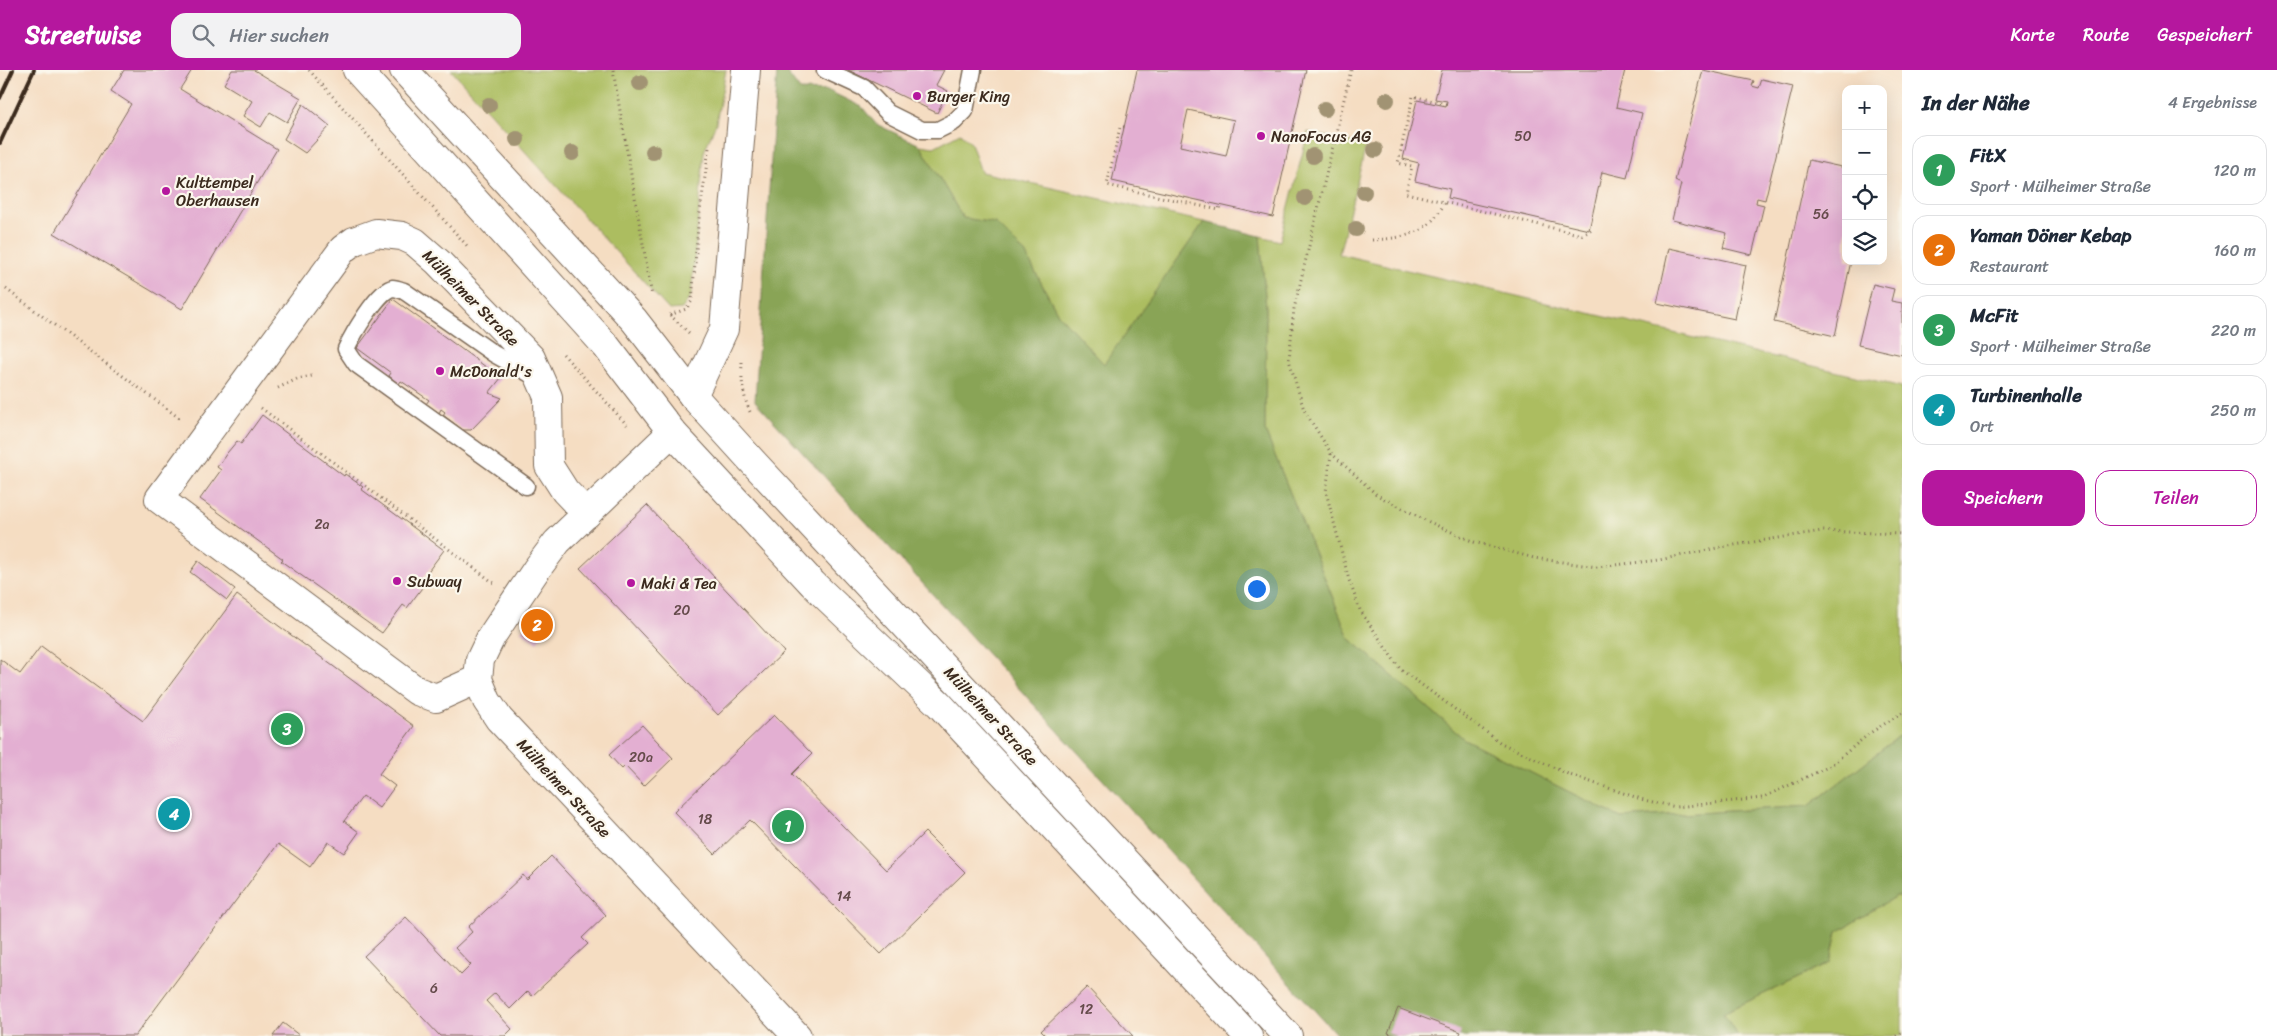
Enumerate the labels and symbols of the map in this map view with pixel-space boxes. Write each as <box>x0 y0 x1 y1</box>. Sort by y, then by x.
place label: Burger King <box>927 82 1010 111</box>
marker: Burger King <box>911 90 923 102</box>
place label: NanoFocus AG <box>1271 122 1371 151</box>
house number: 50 <box>1514 124 1532 149</box>
marker: NanoFocus AG <box>1255 130 1267 142</box>
place label: Kulttempel Oberhausen <box>176 168 260 215</box>
marker: Kulttempel Oberhausen <box>160 185 172 197</box>
house number: 56 <box>1813 202 1829 227</box>
street label: Mülheimer Straße <box>415 242 527 354</box>
place label: McDonald's <box>450 357 532 386</box>
marker: McDonald's <box>434 365 446 377</box>
house number: 2a <box>314 512 330 537</box>
place label: Subway <box>407 567 462 596</box>
place label: Maki & Tea <box>641 569 717 598</box>
marker: Subway <box>391 575 403 587</box>
your location <box>1244 576 1270 602</box>
marker: Maki & Tea <box>625 577 637 589</box>
house number: 20 <box>674 598 691 623</box>
pin: 2 <box>521 606 553 644</box>
street label: Mülheimer Straße <box>936 659 1046 773</box>
pin: 3 <box>271 710 303 748</box>
street label: Mülheimer Straße <box>509 731 619 845</box>
house number: 20a <box>629 745 653 770</box>
pin: 4 <box>158 795 190 833</box>
house number: 18 <box>698 807 713 832</box>
pin: 1 <box>772 807 804 845</box>
house number: 14 <box>837 884 852 909</box>
house number: 6 <box>430 976 438 1001</box>
house number: 12 <box>1079 997 1093 1022</box>

